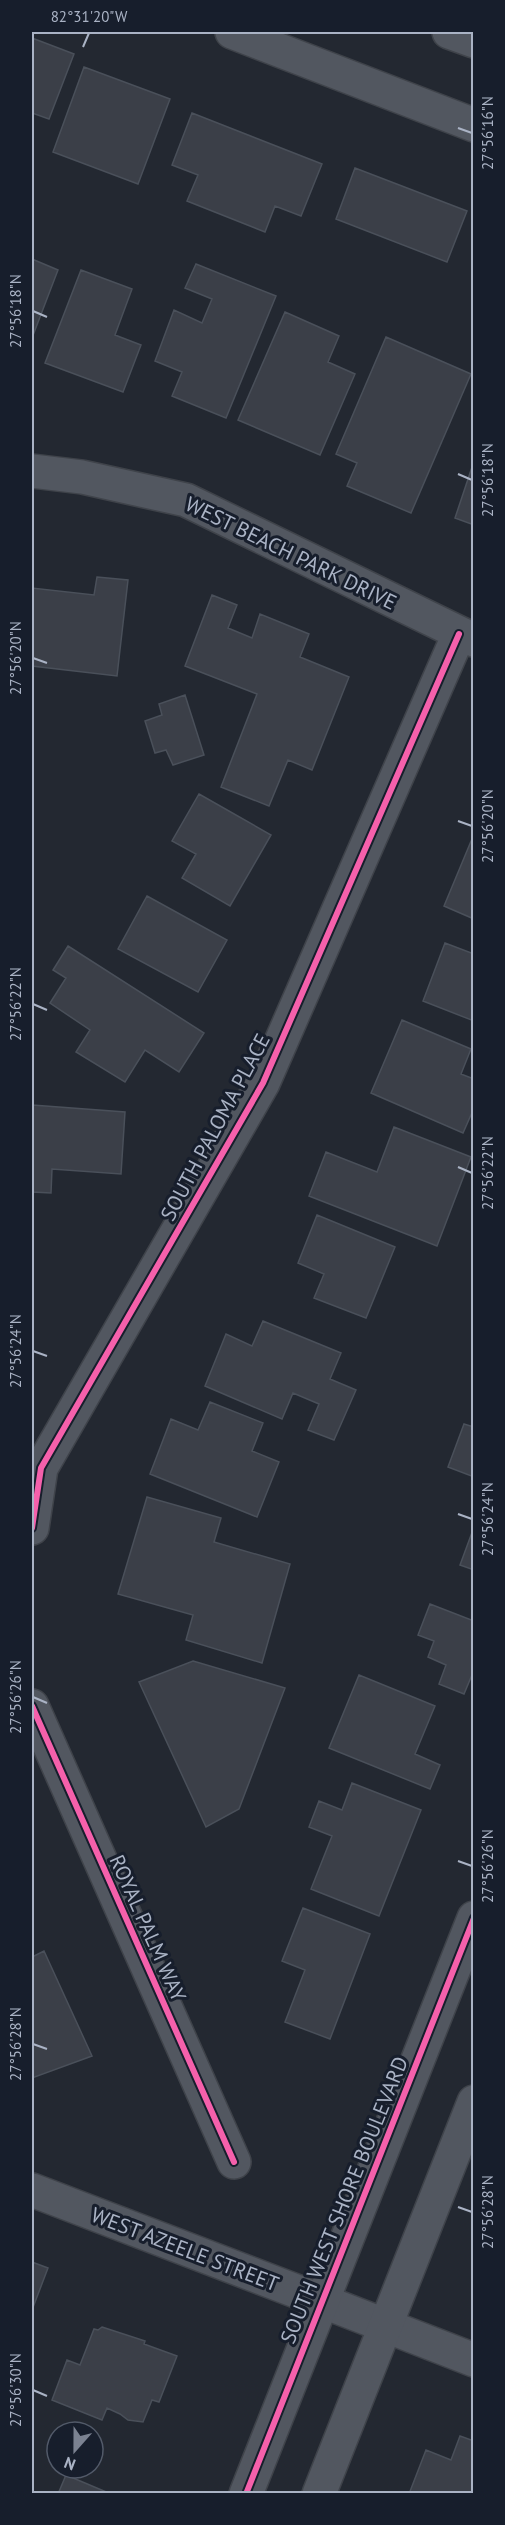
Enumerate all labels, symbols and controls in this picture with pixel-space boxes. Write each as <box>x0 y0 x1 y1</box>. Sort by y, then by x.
text: 82°31'20"W <box>51 7 128 26</box>
text: 27°56'16"N <box>478 96 497 170</box>
text: 27°56'18"N <box>6 274 25 348</box>
text: 27°56'18"N <box>478 443 497 517</box>
street label: WEST BEACH PARK DRIVE <box>181 490 401 616</box>
text: 27°56'20"N <box>6 621 25 695</box>
text: 27°56'20"N <box>478 789 497 863</box>
text: 27°56'22"N <box>6 967 25 1041</box>
street label: SOUTH PALOMA PLACE <box>154 1029 276 1225</box>
text: 27°56'22"N <box>478 1136 497 1210</box>
text: 27°56'24"N <box>6 1314 25 1388</box>
text: 27°56'24"N <box>478 1482 497 1556</box>
text: 27°56'26"N <box>6 1660 25 1734</box>
text: 27°56'26"N <box>478 1829 497 1903</box>
street label: ROYAL PALM WAY <box>104 1850 193 2006</box>
text: 27°56'28"N <box>6 2007 25 2081</box>
street label: SOUTH WEST SHORE BOULEVARD <box>274 2052 414 2348</box>
text: 27°56'28"N <box>478 2175 497 2249</box>
street label: WEST AZEELE STREET <box>87 2201 283 2297</box>
text: 27°56'30"N <box>6 2353 25 2427</box>
north arrow <box>45 2420 105 2480</box>
text: N <box>61 2453 78 2475</box>

